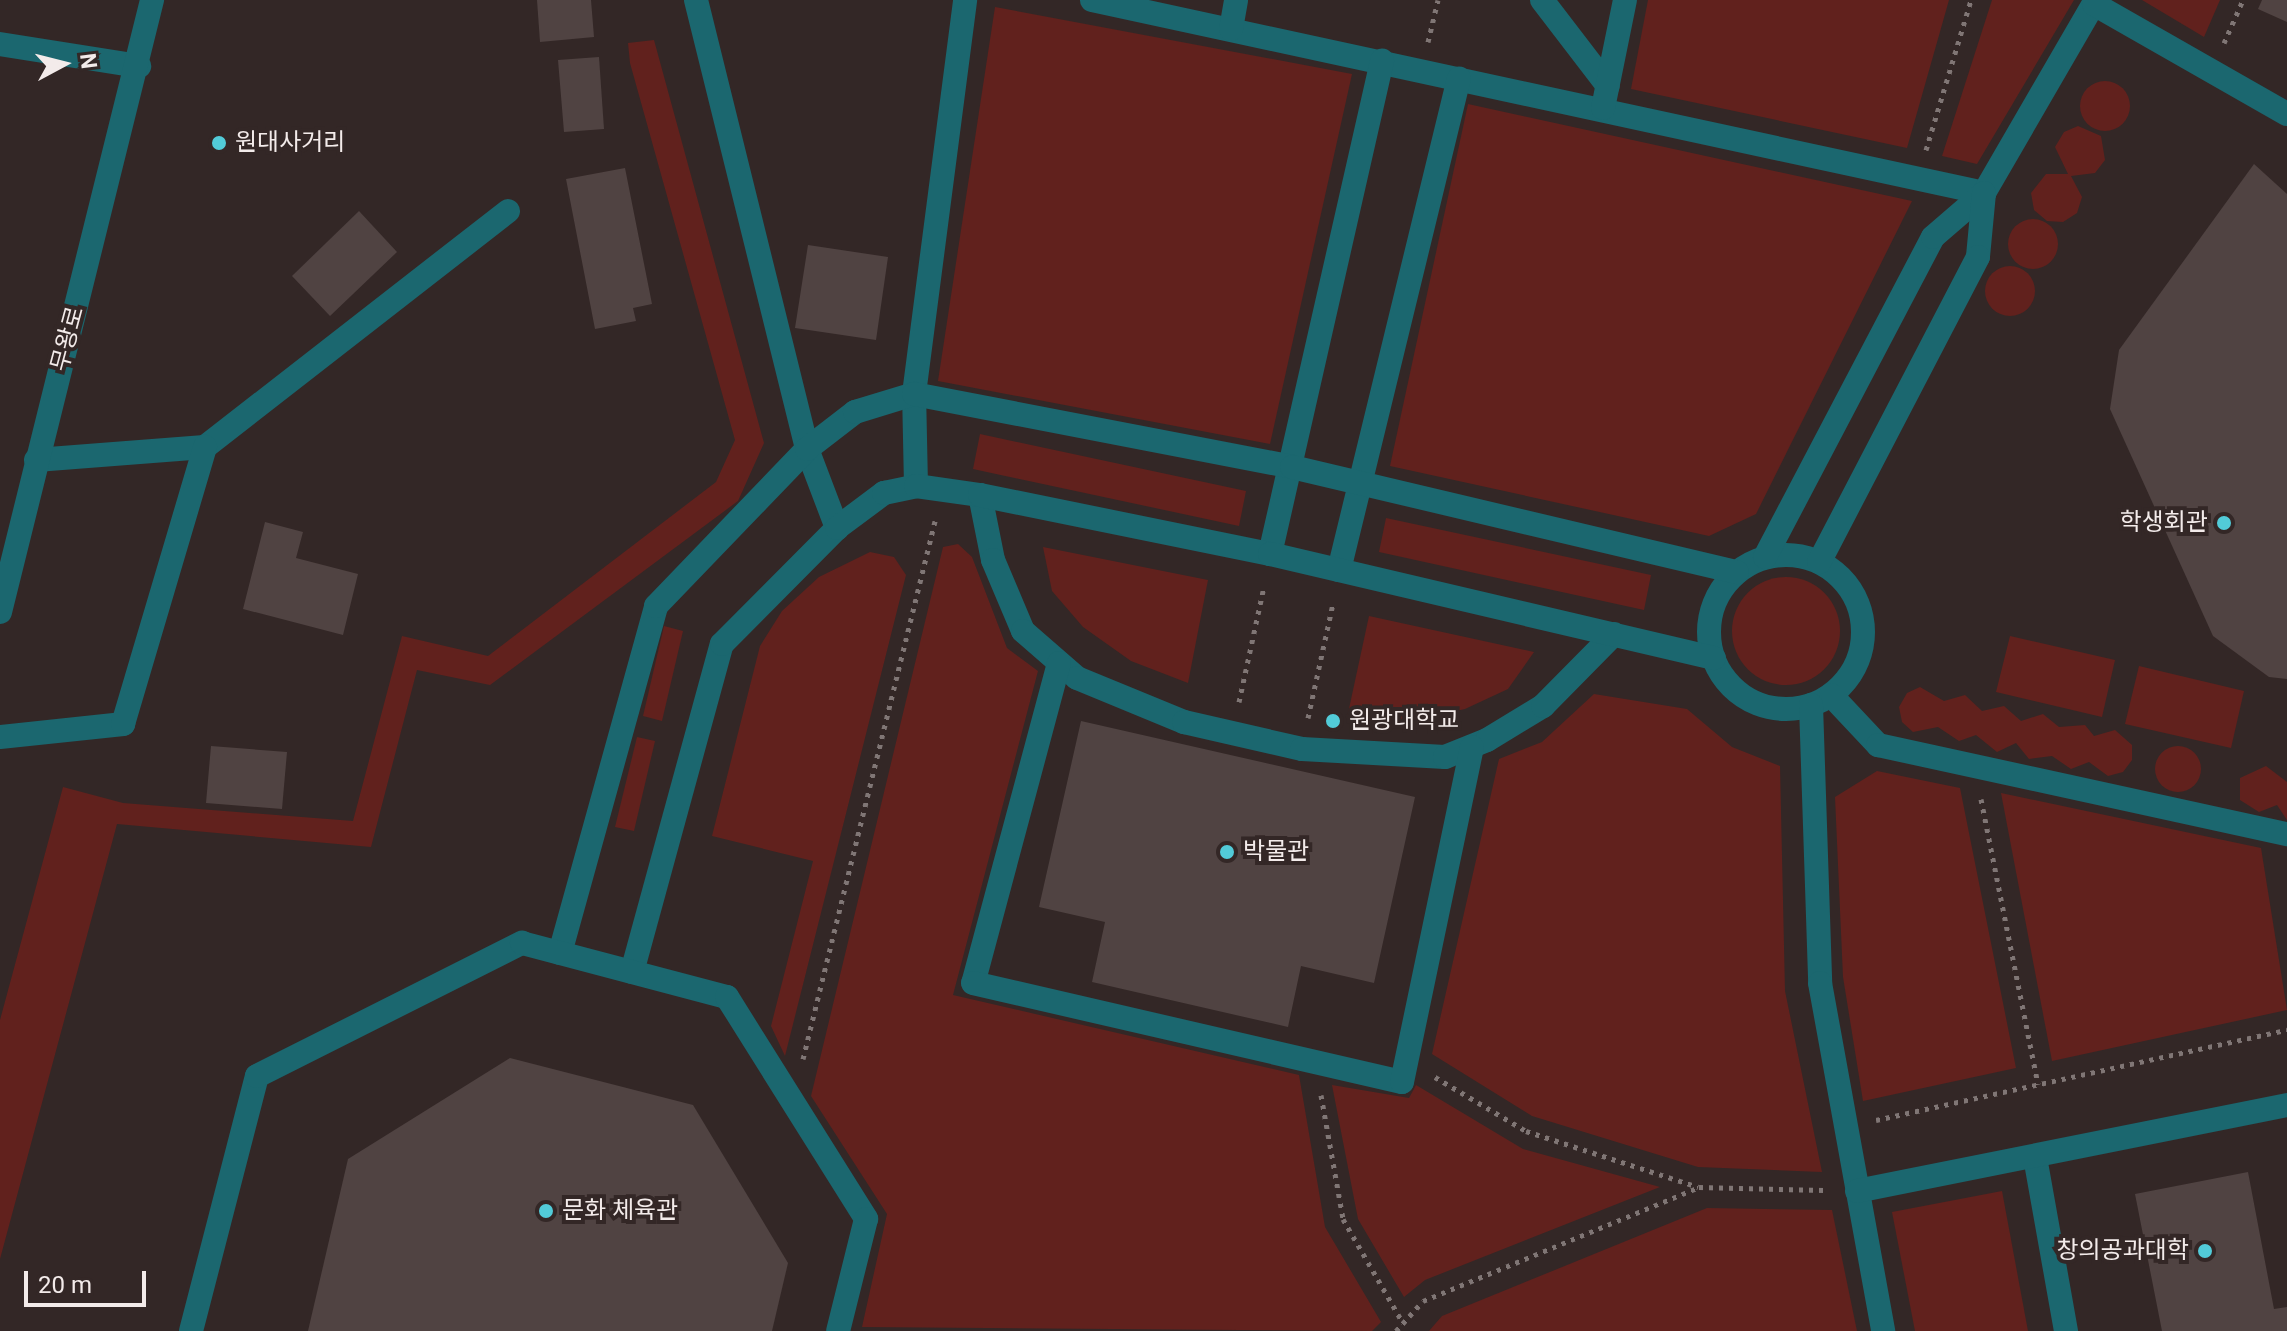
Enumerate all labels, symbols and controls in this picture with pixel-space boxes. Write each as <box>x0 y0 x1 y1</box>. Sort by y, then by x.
north arrow <box>24 24 104 104</box>
text: N <box>75 52 102 70</box>
place label: 원대사거리 <box>235 129 345 157</box>
marker: 원대사거리 <box>210 134 228 152</box>
street label: 무왕로 <box>46 303 90 375</box>
place label: 학생회관 <box>2120 509 2208 537</box>
marker: 학생회관 <box>2215 514 2233 532</box>
place label: 원광대학교 <box>1349 707 1459 735</box>
marker: 원광대학교 <box>1324 712 1342 730</box>
place label: 박물관 <box>1243 838 1309 866</box>
marker: 박물관 <box>1218 843 1236 861</box>
place label: 문화 체육관 <box>562 1197 678 1225</box>
marker: 문화 체육관 <box>537 1202 555 1220</box>
place label: 창의공과대학 <box>2057 1237 2189 1265</box>
marker: 창의공과대학 <box>2196 1242 2214 1260</box>
scale bar <box>28 1255 150 1305</box>
text: 20 m <box>38 1271 92 1299</box>

